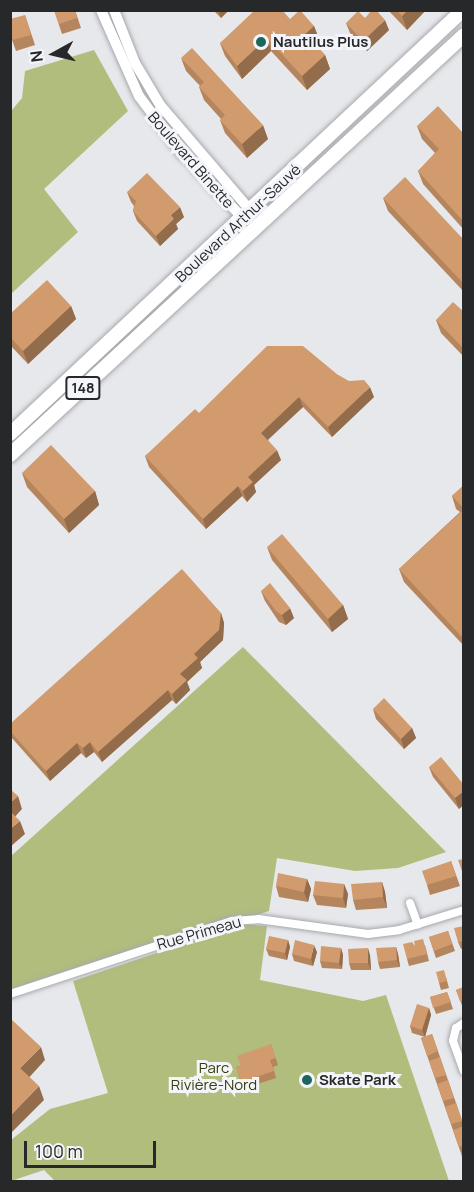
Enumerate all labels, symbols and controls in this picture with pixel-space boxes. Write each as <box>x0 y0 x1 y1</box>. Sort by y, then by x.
north arrow <box>24 24 84 84</box>
place label: Nautilus Plus <box>273 33 368 51</box>
marker: Nautilus Plus <box>254 35 268 49</box>
text: N <box>24 49 48 64</box>
street label: Boulevard Binette <box>144 108 238 212</box>
street label: Boulevard Arthur-Sauvé <box>172 160 304 286</box>
road number: 148 <box>65 377 101 399</box>
street label: Rue Primeau <box>155 912 243 954</box>
park label: Parc Rivière-Nord <box>171 1058 257 1093</box>
place label: Skate Park <box>319 1071 396 1089</box>
marker: Skate Park <box>300 1073 314 1087</box>
scale bar <box>27 1129 159 1167</box>
text: 100 m <box>35 1139 83 1163</box>

